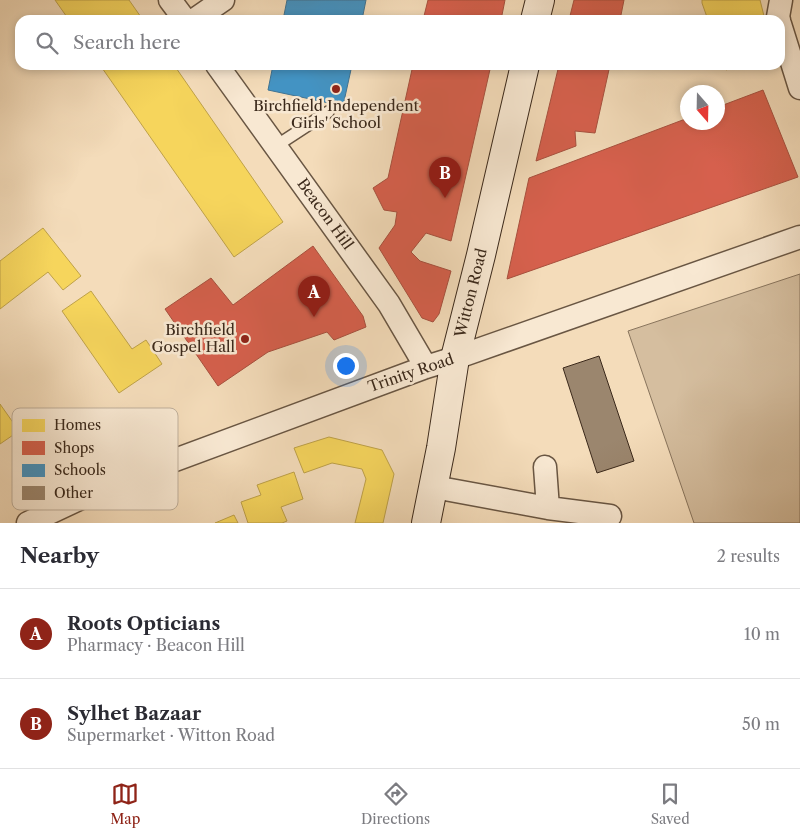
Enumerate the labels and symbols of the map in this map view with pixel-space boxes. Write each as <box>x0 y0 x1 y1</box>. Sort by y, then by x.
marker: Birchfield Independent Girls' School <box>330 83 342 95</box>
north arrow <box>680 85 725 130</box>
place label: Birchfield Independent Girls' School <box>253 96 420 132</box>
pin: B <box>429 157 461 198</box>
street label: Beacon Hill <box>293 174 358 254</box>
street label: Witton Road <box>450 246 491 340</box>
pin: A <box>298 276 330 317</box>
place label: Birchfield Gospel Hall <box>152 320 236 356</box>
marker: Birchfield Gospel Hall <box>239 333 251 345</box>
street label: Trinity Road <box>365 349 456 396</box>
your location <box>333 353 359 379</box>
legend <box>12 408 178 510</box>
text: Homes <box>54 416 101 434</box>
text: Shops <box>54 439 94 457</box>
text: Schools <box>54 461 106 479</box>
text: Other <box>54 484 93 502</box>

